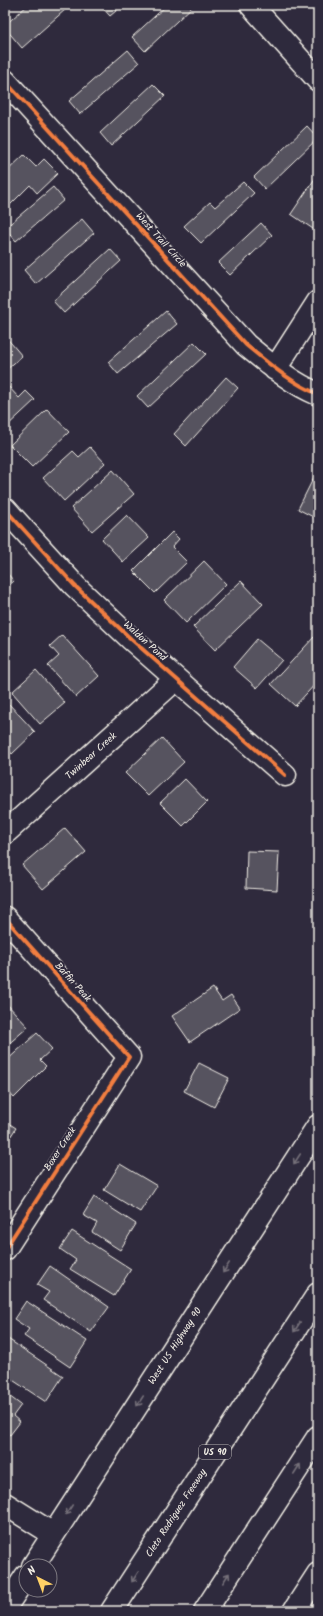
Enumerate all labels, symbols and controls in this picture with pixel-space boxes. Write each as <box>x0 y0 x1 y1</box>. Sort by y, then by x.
street label: West Trail Circle <box>132 209 191 272</box>
street label: Waldon Pond <box>120 617 171 666</box>
street label: Twinbear Creek <box>62 728 121 784</box>
street label: Baffin Peak <box>51 959 95 1006</box>
street label: Boxer Creek <box>40 1123 80 1174</box>
one-way arrow <box>293 1153 301 1164</box>
one-way arrow <box>222 1262 230 1273</box>
street label: West US Highway 90 <box>144 1304 206 1388</box>
one-way arrow <box>293 1321 301 1332</box>
one-way arrow <box>136 1395 144 1406</box>
road number: US 90 <box>199 1445 231 1459</box>
one-way arrow <box>293 1464 301 1475</box>
street label: Cleto Rodriguez Freeway <box>141 1465 211 1560</box>
one-way arrow <box>65 1504 73 1516</box>
north arrow <box>18 1558 58 1598</box>
text: N <box>23 1562 41 1580</box>
one-way arrow <box>130 1571 138 1583</box>
one-way arrow <box>223 1572 231 1584</box>

